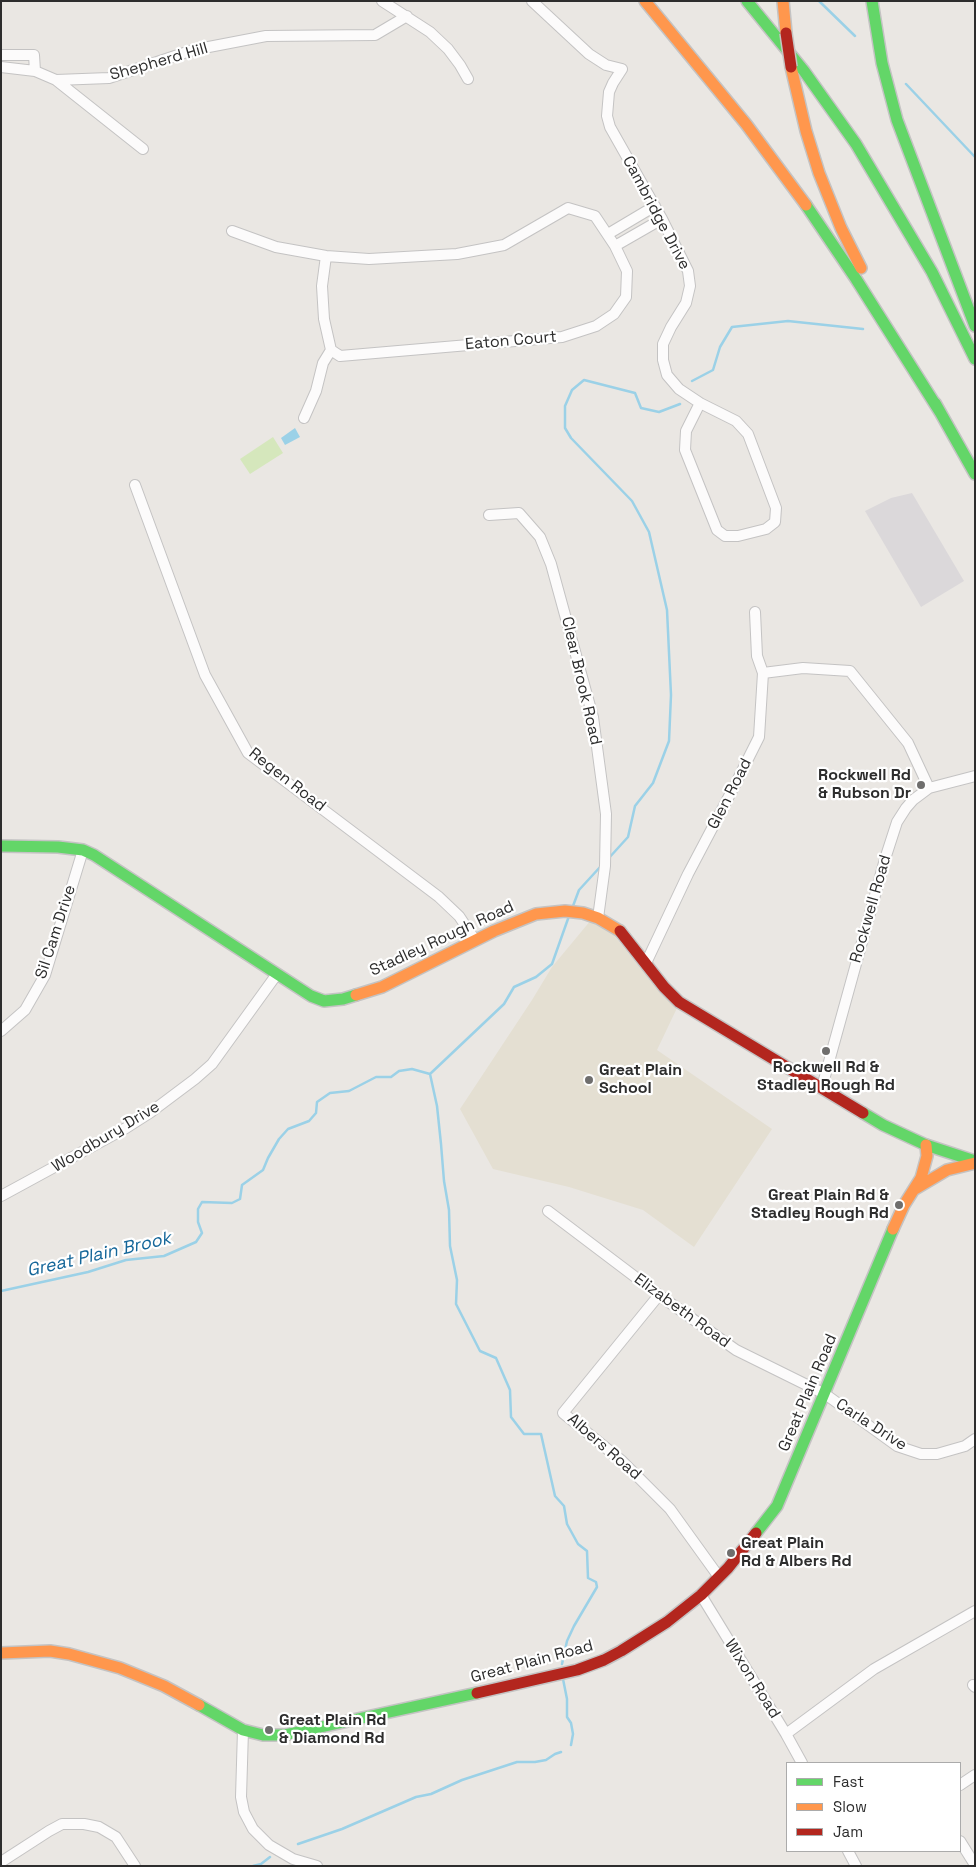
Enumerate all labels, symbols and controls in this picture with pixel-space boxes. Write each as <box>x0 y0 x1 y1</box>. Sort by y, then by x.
street label: Shepherd Hill <box>108 39 210 85</box>
street label: Cambridge Drive <box>618 153 694 273</box>
street label: Eaton Court <box>464 327 558 355</box>
street label: Clear Brook Road <box>557 615 605 747</box>
street label: Regen Road <box>245 744 329 816</box>
street label: Glen Road <box>704 755 756 833</box>
place label: Rockwell Rd & Rubson Dr <box>818 766 911 804</box>
marker: Rockwell Rd & Rubson Dr <box>915 779 927 791</box>
street label: Rockwell Road <box>846 853 896 965</box>
street label: Sil Cam Drive <box>32 883 80 981</box>
street label: Stadley Rough Road <box>367 897 517 981</box>
marker: Rockwell Rd & Stadley Rough Rd <box>820 1045 832 1057</box>
place label: Rockwell Rd & Stadley Rough Rd <box>757 1058 895 1096</box>
place label: Great Plain School <box>599 1061 682 1099</box>
marker: Great Plain School <box>583 1074 595 1086</box>
street label: Woodbury Drive <box>49 1097 163 1177</box>
place label: Great Plain Rd & Stadley Rough Rd <box>751 1186 889 1224</box>
marker: Great Plain Rd & Stadley Rough Rd <box>893 1199 905 1211</box>
water label: Great Plain Brook <box>25 1228 173 1282</box>
street label: Elizabeth Road <box>630 1270 734 1352</box>
street label: Great Plain Road <box>775 1331 841 1455</box>
street label: Carla Drive <box>832 1395 910 1455</box>
street label: Albers Road <box>563 1410 645 1484</box>
place label: Great Plain Rd & Albers Rd <box>741 1534 852 1572</box>
marker: Great Plain Rd & Albers Rd <box>725 1547 737 1559</box>
street label: Great Plain Road <box>469 1636 595 1688</box>
street label: Wixon Road <box>720 1636 784 1722</box>
place label: Great Plain Rd & Diamond Rd <box>279 1711 387 1749</box>
marker: Great Plain Rd & Diamond Rd <box>263 1724 275 1736</box>
legend <box>786 1762 961 1852</box>
text: Fast <box>833 1772 864 1791</box>
text: Slow <box>833 1797 867 1816</box>
text: Jam <box>833 1822 863 1841</box>

